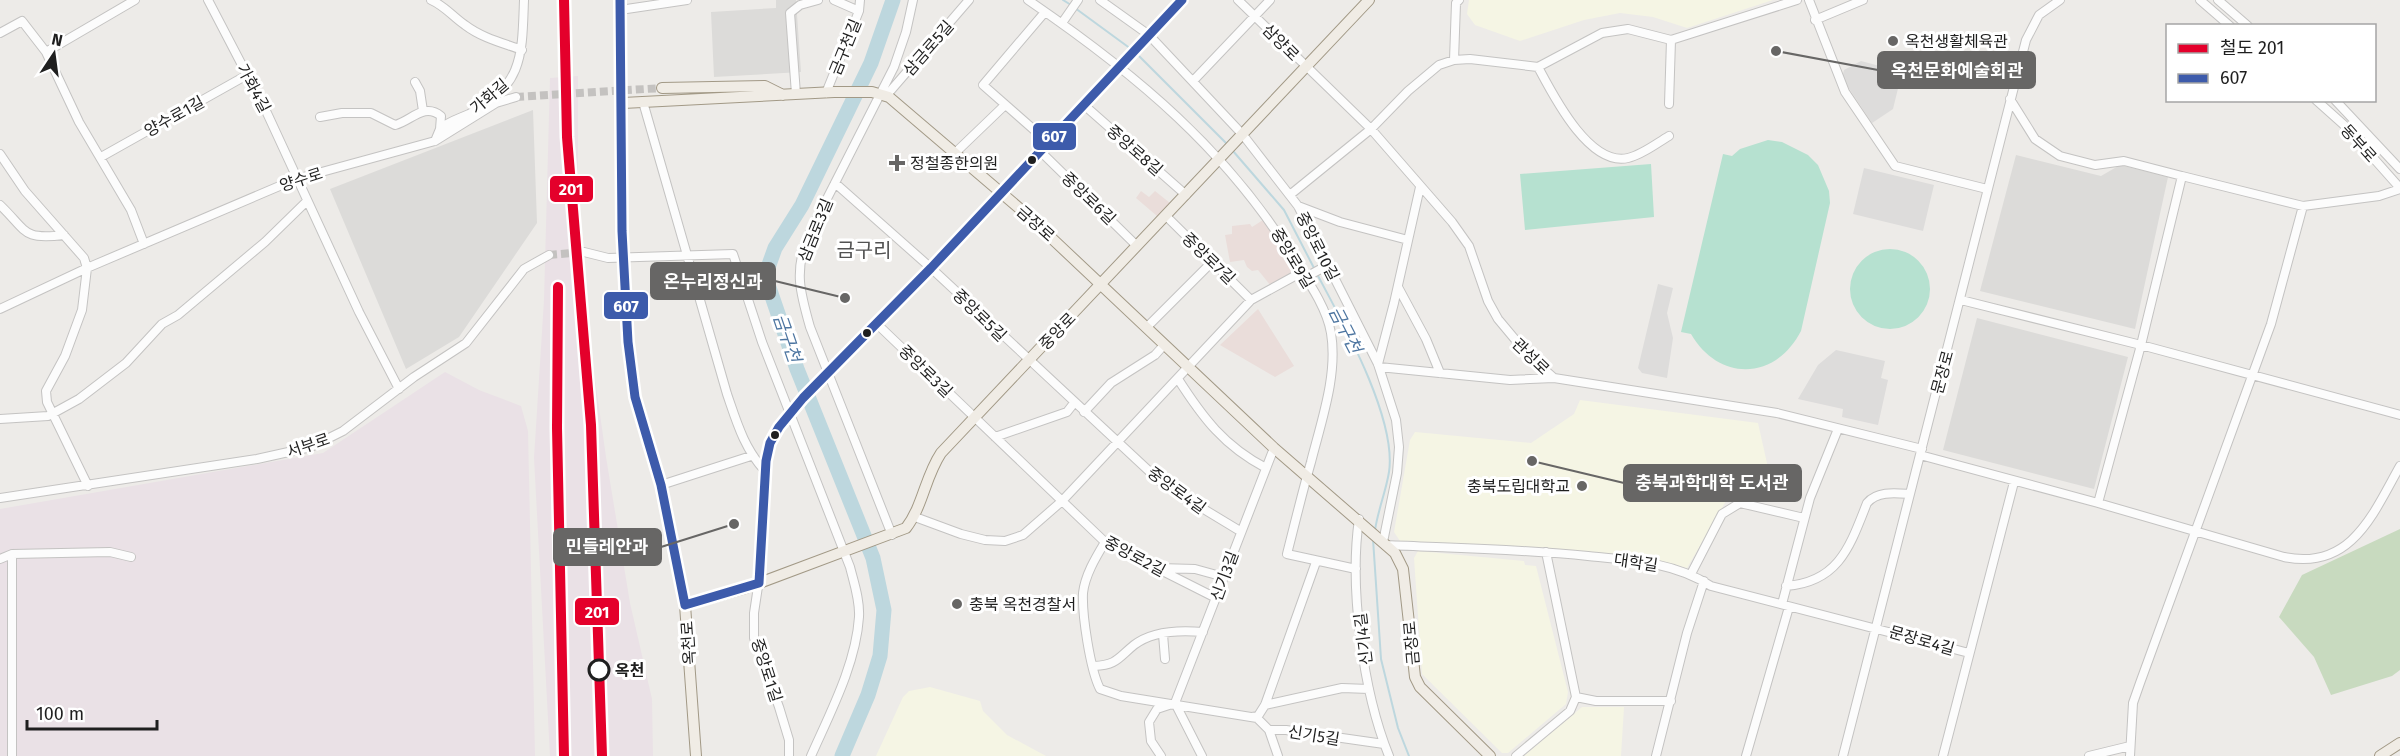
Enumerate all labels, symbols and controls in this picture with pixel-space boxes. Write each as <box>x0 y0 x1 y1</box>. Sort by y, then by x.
street label: 금구천길 <box>826 16 865 78</box>
street label: 삼금로5길 <box>899 17 957 80</box>
street label: 삼양로 <box>1258 20 1303 65</box>
north arrow <box>24 24 84 84</box>
legend <box>2166 24 2376 102</box>
text: N <box>50 29 65 50</box>
place label: 옥천생활체육관 <box>1905 32 2008 51</box>
marker: 옥천생활체육관 <box>1886 34 1900 48</box>
text: 철도 201 <box>2220 37 2284 59</box>
callout: 옥천문화예술회관 <box>1878 52 2035 88</box>
text: 옥천문화예술회관 <box>1891 60 2024 82</box>
street label: 가화4길 <box>233 61 274 116</box>
text: 607 <box>2220 67 2247 89</box>
street label: 가화길 <box>466 75 512 118</box>
street label: 양수로1길 <box>141 92 208 141</box>
street label: 중앙로8길 <box>1103 121 1166 180</box>
street label: 동부로 <box>2337 121 2381 166</box>
line badge: 607 <box>1032 122 1077 151</box>
text: 607 <box>1041 127 1067 146</box>
marker: 정철종한의원 <box>888 154 906 172</box>
place label: 정철종한의원 <box>910 154 998 173</box>
unlabelled marker <box>1026 154 1038 166</box>
street label: 양수로 <box>277 164 325 195</box>
street label: 중앙로6길 <box>1058 168 1120 229</box>
line badge: 201 <box>549 175 594 203</box>
text: 201 <box>559 180 583 199</box>
street label: 삼금로3길 <box>794 196 837 265</box>
street label: 금장로 <box>1013 202 1059 245</box>
street label: 중앙로10길 <box>1292 209 1343 284</box>
street label: 중앙로9길 <box>1267 225 1318 292</box>
street label: 중앙로7길 <box>1178 229 1239 288</box>
district label: 금구리 <box>836 238 892 262</box>
callout: 온누리정신과 <box>651 263 775 299</box>
text: 온누리정신과 <box>663 271 763 293</box>
street label: 중앙로5길 <box>949 285 1010 345</box>
line badge: 607 <box>603 291 649 320</box>
text: 607 <box>613 297 639 316</box>
water label: 금구천 <box>1324 303 1367 359</box>
street label: 중앙로 <box>1035 309 1080 354</box>
water label: 금구천 <box>769 311 806 367</box>
unlabelled marker <box>861 327 873 339</box>
street label: 관성로 <box>1508 334 1553 379</box>
street label: 중앙로3길 <box>895 341 956 401</box>
street label: 문장로 <box>1928 348 1957 396</box>
street label: 서부로 <box>284 429 332 462</box>
unlabelled marker <box>769 429 781 441</box>
street label: 중앙로4길 <box>1144 463 1210 518</box>
callout: 충북과학대학 도서관 <box>1624 465 1801 501</box>
text: 충북과학대학 도서관 <box>1635 472 1789 494</box>
place label: 충북도립대학교 <box>1467 477 1570 496</box>
marker: 충북도립대학교 <box>1575 479 1589 493</box>
callout: 민들레안과 <box>554 529 661 565</box>
street label: 중앙로2길 <box>1101 532 1169 581</box>
text: 민들레안과 <box>566 536 649 558</box>
street label: 신기3길 <box>1207 548 1242 604</box>
street label: 대학길 <box>1613 550 1659 575</box>
place label: 충북 옥천경찰서 <box>969 595 1076 614</box>
line badge: 201 <box>574 597 620 626</box>
marker: 충북 옥천경찰서 <box>950 597 964 611</box>
text: 201 <box>585 603 609 622</box>
street label: 신기4길 <box>1351 612 1376 666</box>
street label: 옥천로 <box>677 620 700 666</box>
street label: 금장로 <box>1400 620 1423 666</box>
street label: 문장로4길 <box>1887 622 1957 659</box>
street label: 중앙로1길 <box>747 636 786 704</box>
marker: 옥천 <box>588 659 610 681</box>
place label: 옥천 <box>615 661 644 680</box>
scale bar <box>27 693 158 731</box>
text: 100 m <box>36 703 84 725</box>
street label: 신기5길 <box>1287 722 1341 749</box>

